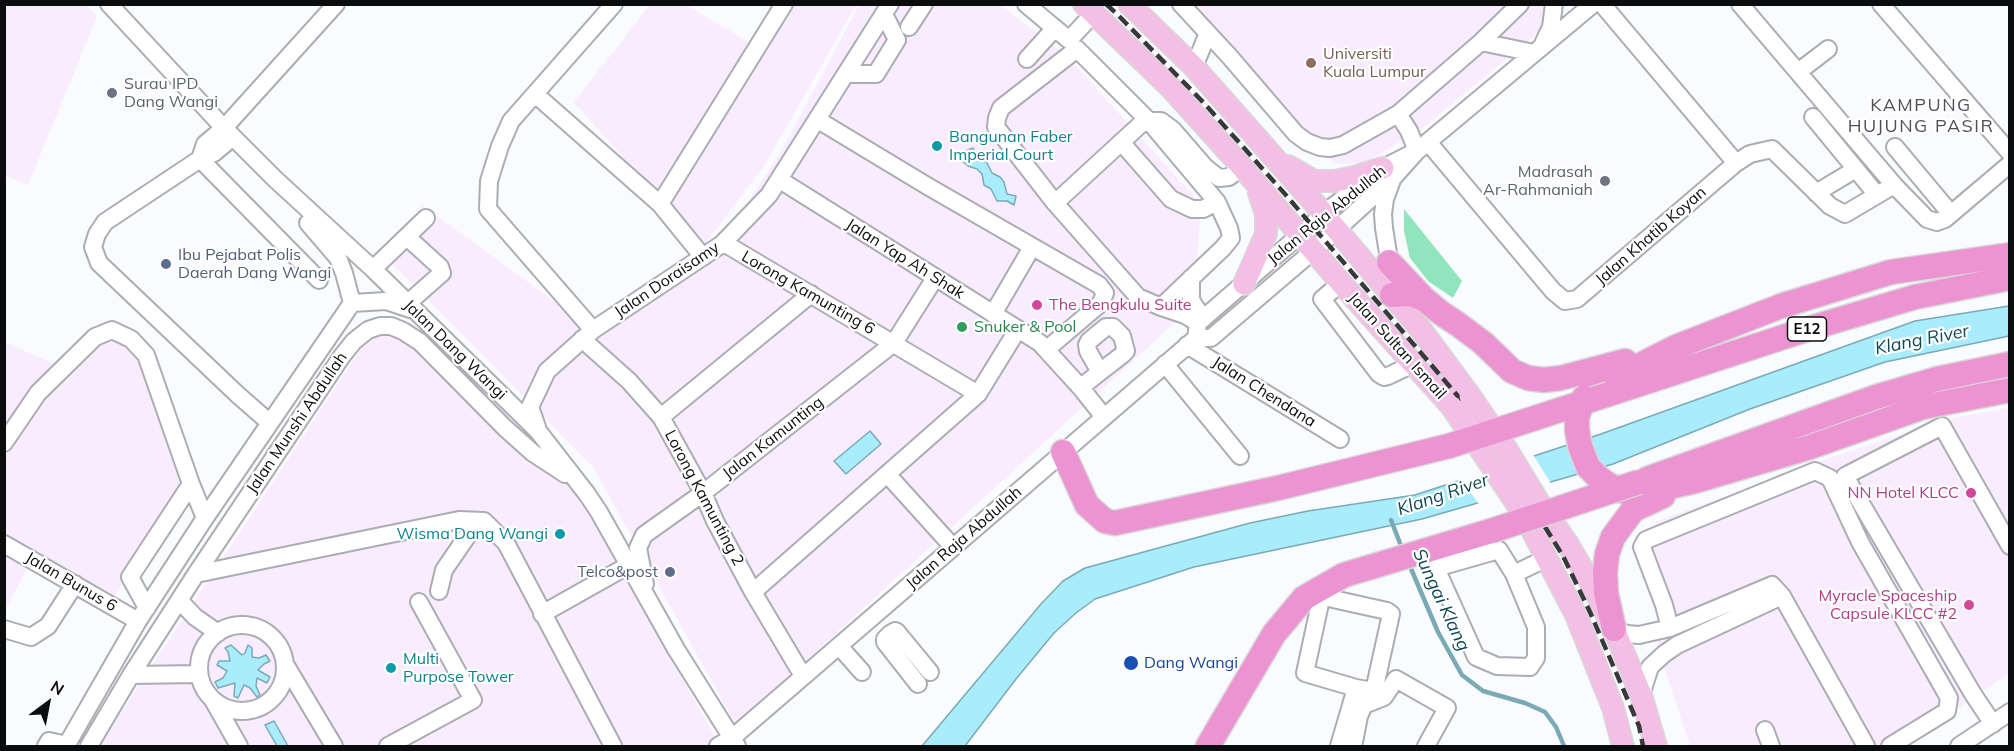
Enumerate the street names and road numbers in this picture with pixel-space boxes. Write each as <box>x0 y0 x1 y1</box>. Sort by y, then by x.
street label: Jalan Raja Abdullah <box>1264 161 1390 269</box>
street label: Jalan Khatib Koyan <box>1592 183 1710 289</box>
street label: Jalan Yap Ah Shak <box>842 215 968 303</box>
street label: Jalan Doraisamy <box>611 238 723 322</box>
street label: Lorong Kamunting 6 <box>738 247 878 339</box>
street label: Jalan Sultan Ismail <box>1344 289 1450 403</box>
street label: Jalan Dang Wangi <box>399 296 511 404</box>
road number: E12 <box>1788 317 1826 341</box>
street label: Jalan Munshi Abdullah <box>243 349 351 497</box>
street label: Jalan Chendana <box>1209 352 1319 432</box>
street label: Jalan Kamunting <box>719 393 827 483</box>
street label: Lorong Kamunting 2 <box>660 427 748 569</box>
street label: Jalan Raja Abdullah <box>902 483 1026 593</box>
street label: Jalan Bunus 6 <box>22 548 120 616</box>

